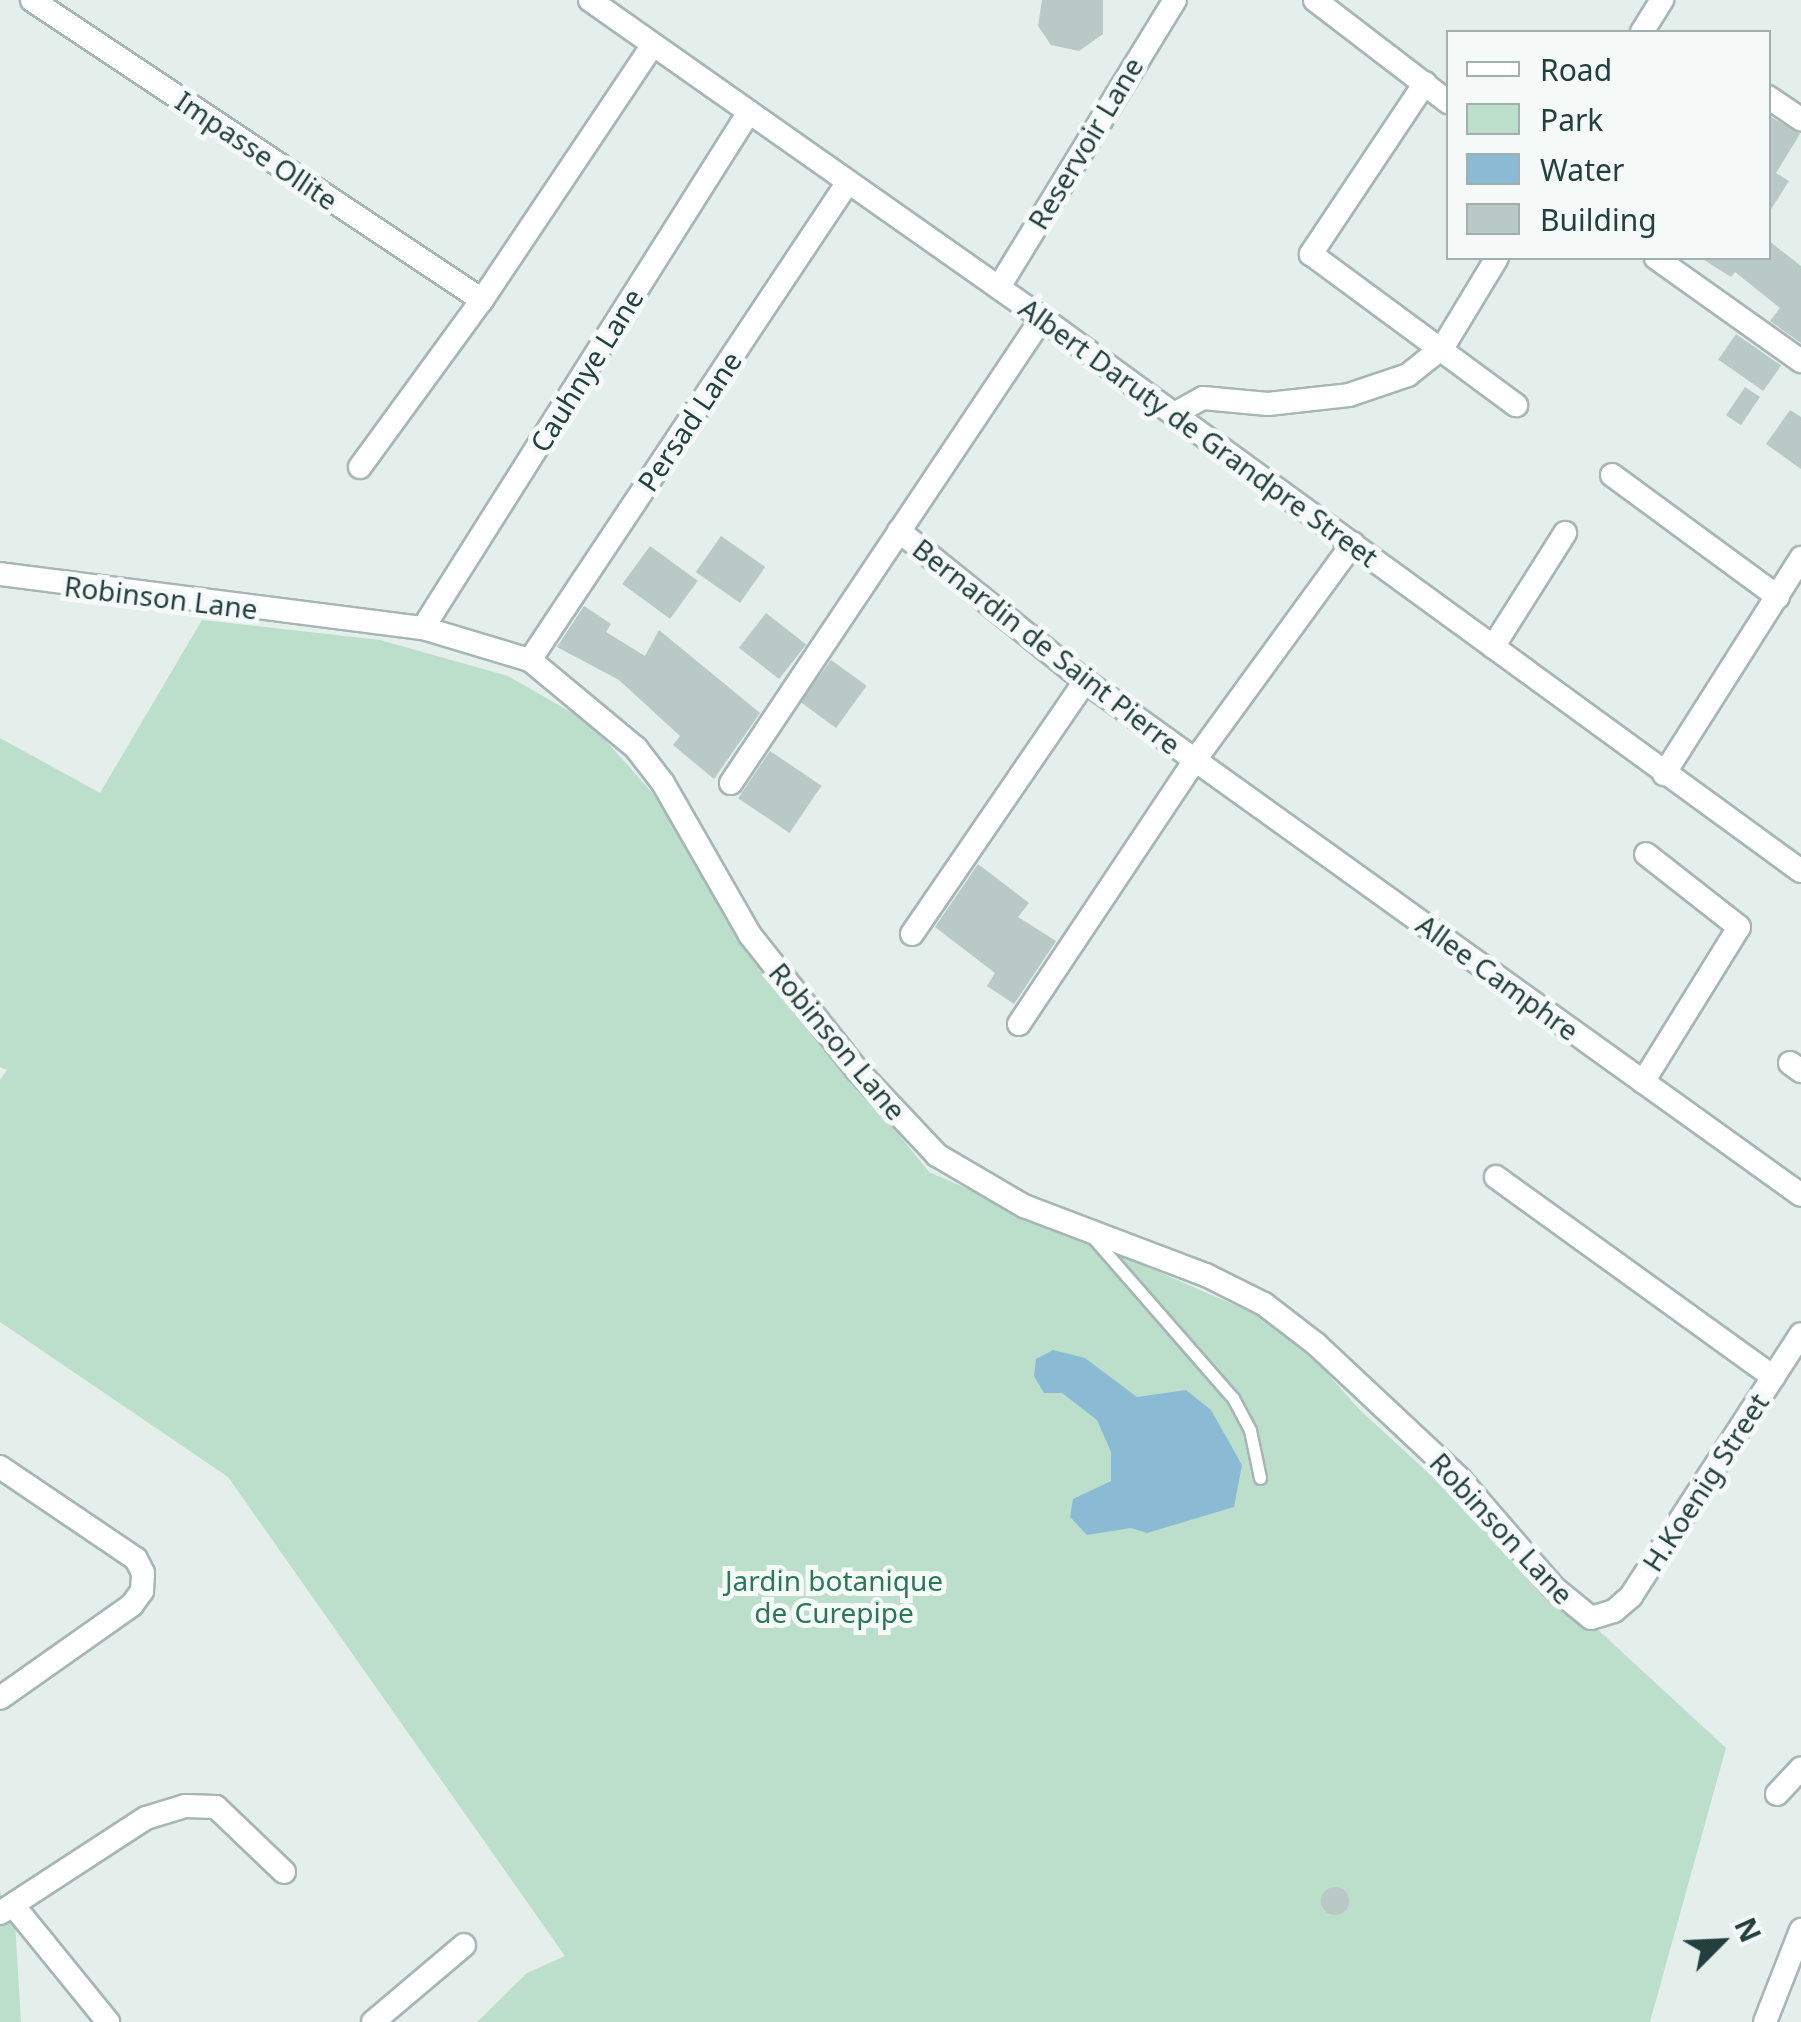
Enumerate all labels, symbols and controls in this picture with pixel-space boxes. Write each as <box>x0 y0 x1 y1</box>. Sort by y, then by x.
legend <box>1446 30 1771 260</box>
text: Road <box>1540 49 1612 90</box>
street label: Reservoir Lane <box>1020 51 1150 235</box>
street label: Impasse Ollite <box>170 84 344 216</box>
text: Park <box>1540 99 1603 140</box>
text: Water <box>1540 149 1624 190</box>
text: Building <box>1540 199 1657 240</box>
street label: Cauhnye Lane <box>522 282 650 458</box>
street label: Albert Daruty de Grandpre Street <box>1013 291 1385 573</box>
street label: Persad Lane <box>630 345 748 497</box>
street label: Bernardin de Saint Pierre <box>907 531 1187 761</box>
street label: Robinson Lane <box>62 568 260 626</box>
street label: Allee Camphre <box>1410 907 1586 1047</box>
street label: Robinson Lane <box>763 956 913 1126</box>
street label: H.Koenig Street <box>1635 1387 1775 1577</box>
street label: Robinson Lane <box>1423 1445 1581 1611</box>
park label: Jardin botanique de Curepipe <box>725 1563 943 1629</box>
north arrow <box>1671 1892 1771 1992</box>
text: N <box>1726 1912 1770 1948</box>

